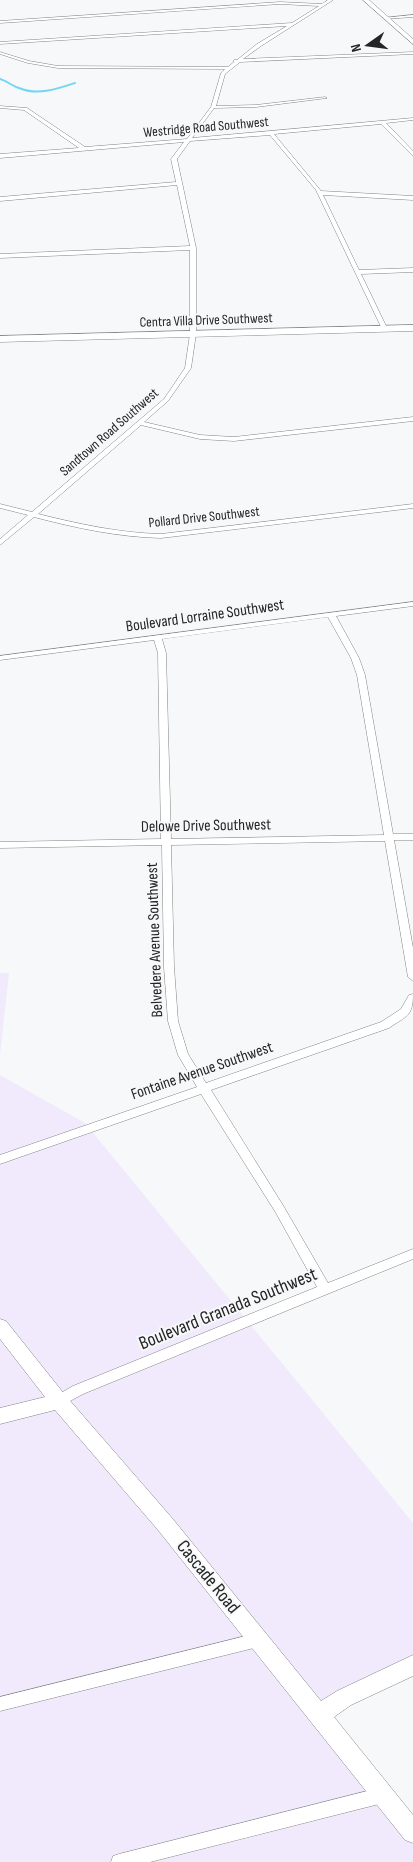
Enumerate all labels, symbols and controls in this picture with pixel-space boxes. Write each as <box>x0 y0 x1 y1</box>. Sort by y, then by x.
north arrow <box>343 20 393 70</box>
text: N <box>347 42 365 54</box>
street label: Westridge Road Southwest <box>143 113 269 141</box>
street label: Centra Villa Drive Southwest <box>139 309 273 331</box>
street label: Sandtown Road Southwest <box>56 384 162 480</box>
street label: Pollard Drive Southwest <box>148 503 260 531</box>
street label: Boulevard Lorraine Southwest <box>125 595 285 637</box>
street label: Delowe Drive Southwest <box>141 815 271 837</box>
street label: Belvedere Avenue Southwest <box>143 862 167 1018</box>
street label: Fontaine Avenue Southwest <box>129 1038 276 1104</box>
street label: Boulevard Granada Southwest <box>136 1263 321 1355</box>
street label: Cascade Road <box>171 1536 245 1618</box>

